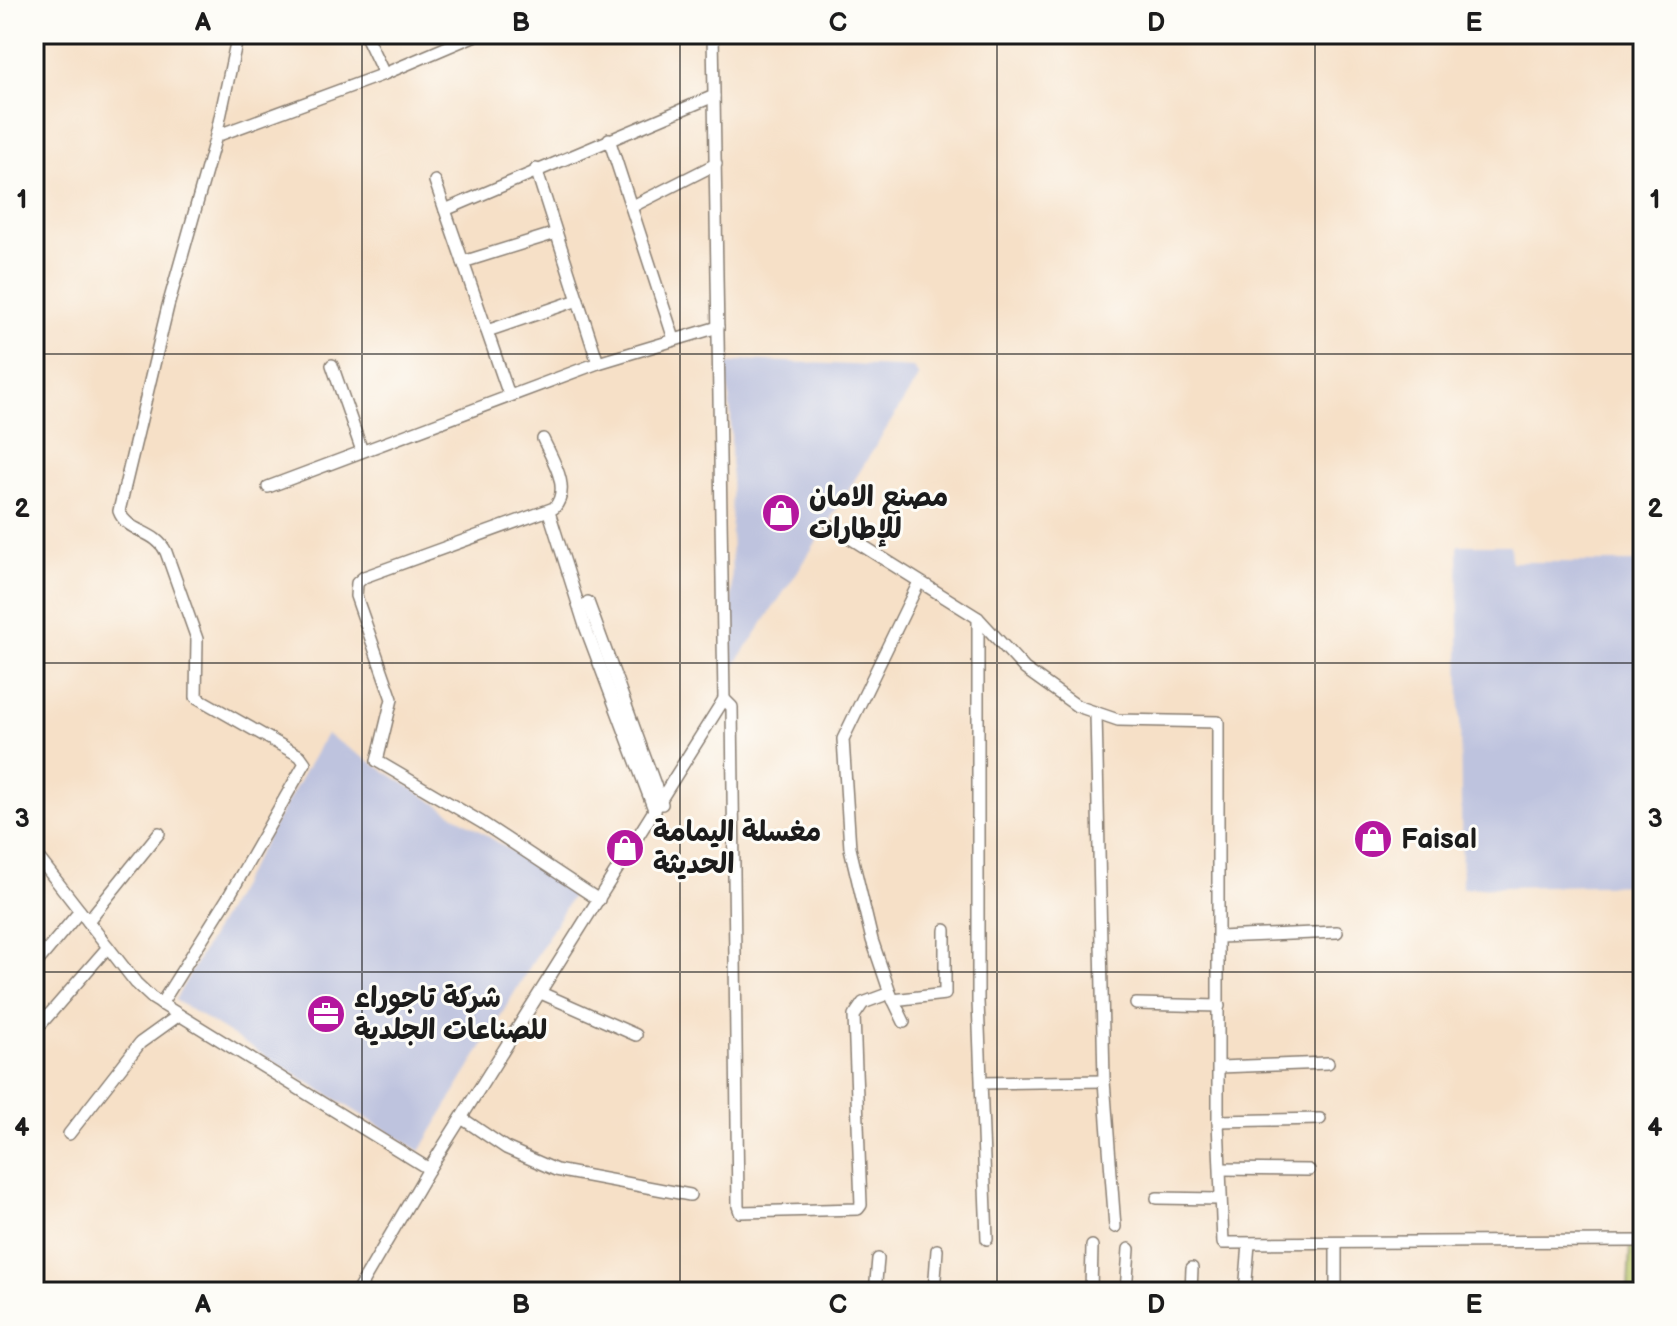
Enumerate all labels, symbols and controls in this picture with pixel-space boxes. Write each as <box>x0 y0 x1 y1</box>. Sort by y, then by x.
text: A <box>194 8 211 39</box>
text: B <box>512 8 530 39</box>
text: C <box>829 8 847 39</box>
text: D <box>1147 8 1165 39</box>
text: E <box>1466 8 1483 39</box>
text: 1 <box>17 185 27 216</box>
text: 1 <box>1650 185 1660 216</box>
place label: مصنع الامان للإطارات <box>809 481 948 547</box>
shop icon: مصنع الامان للإطارات <box>760 492 802 534</box>
text: 2 <box>14 494 30 525</box>
text: 2 <box>1647 494 1663 525</box>
text: 3 <box>14 804 30 835</box>
text: 3 <box>1647 804 1663 835</box>
place label: مغسلة اليمامة الحديثة <box>653 816 821 881</box>
shop icon: Faisal <box>1352 818 1394 860</box>
place label: Faisal <box>1401 823 1477 856</box>
shop icon: مغسلة اليمامة الحديثة <box>604 827 646 869</box>
place label: شركة تاجوراء للصناعات الجلدية <box>354 982 547 1047</box>
office icon: شركة تاجوراء للصناعات الجلدية <box>305 993 347 1035</box>
text: 4 <box>14 1113 30 1144</box>
text: 4 <box>1647 1113 1663 1144</box>
text: A <box>194 1290 211 1321</box>
text: B <box>512 1290 530 1321</box>
text: C <box>829 1290 847 1321</box>
text: D <box>1147 1290 1165 1321</box>
text: E <box>1466 1290 1483 1321</box>

